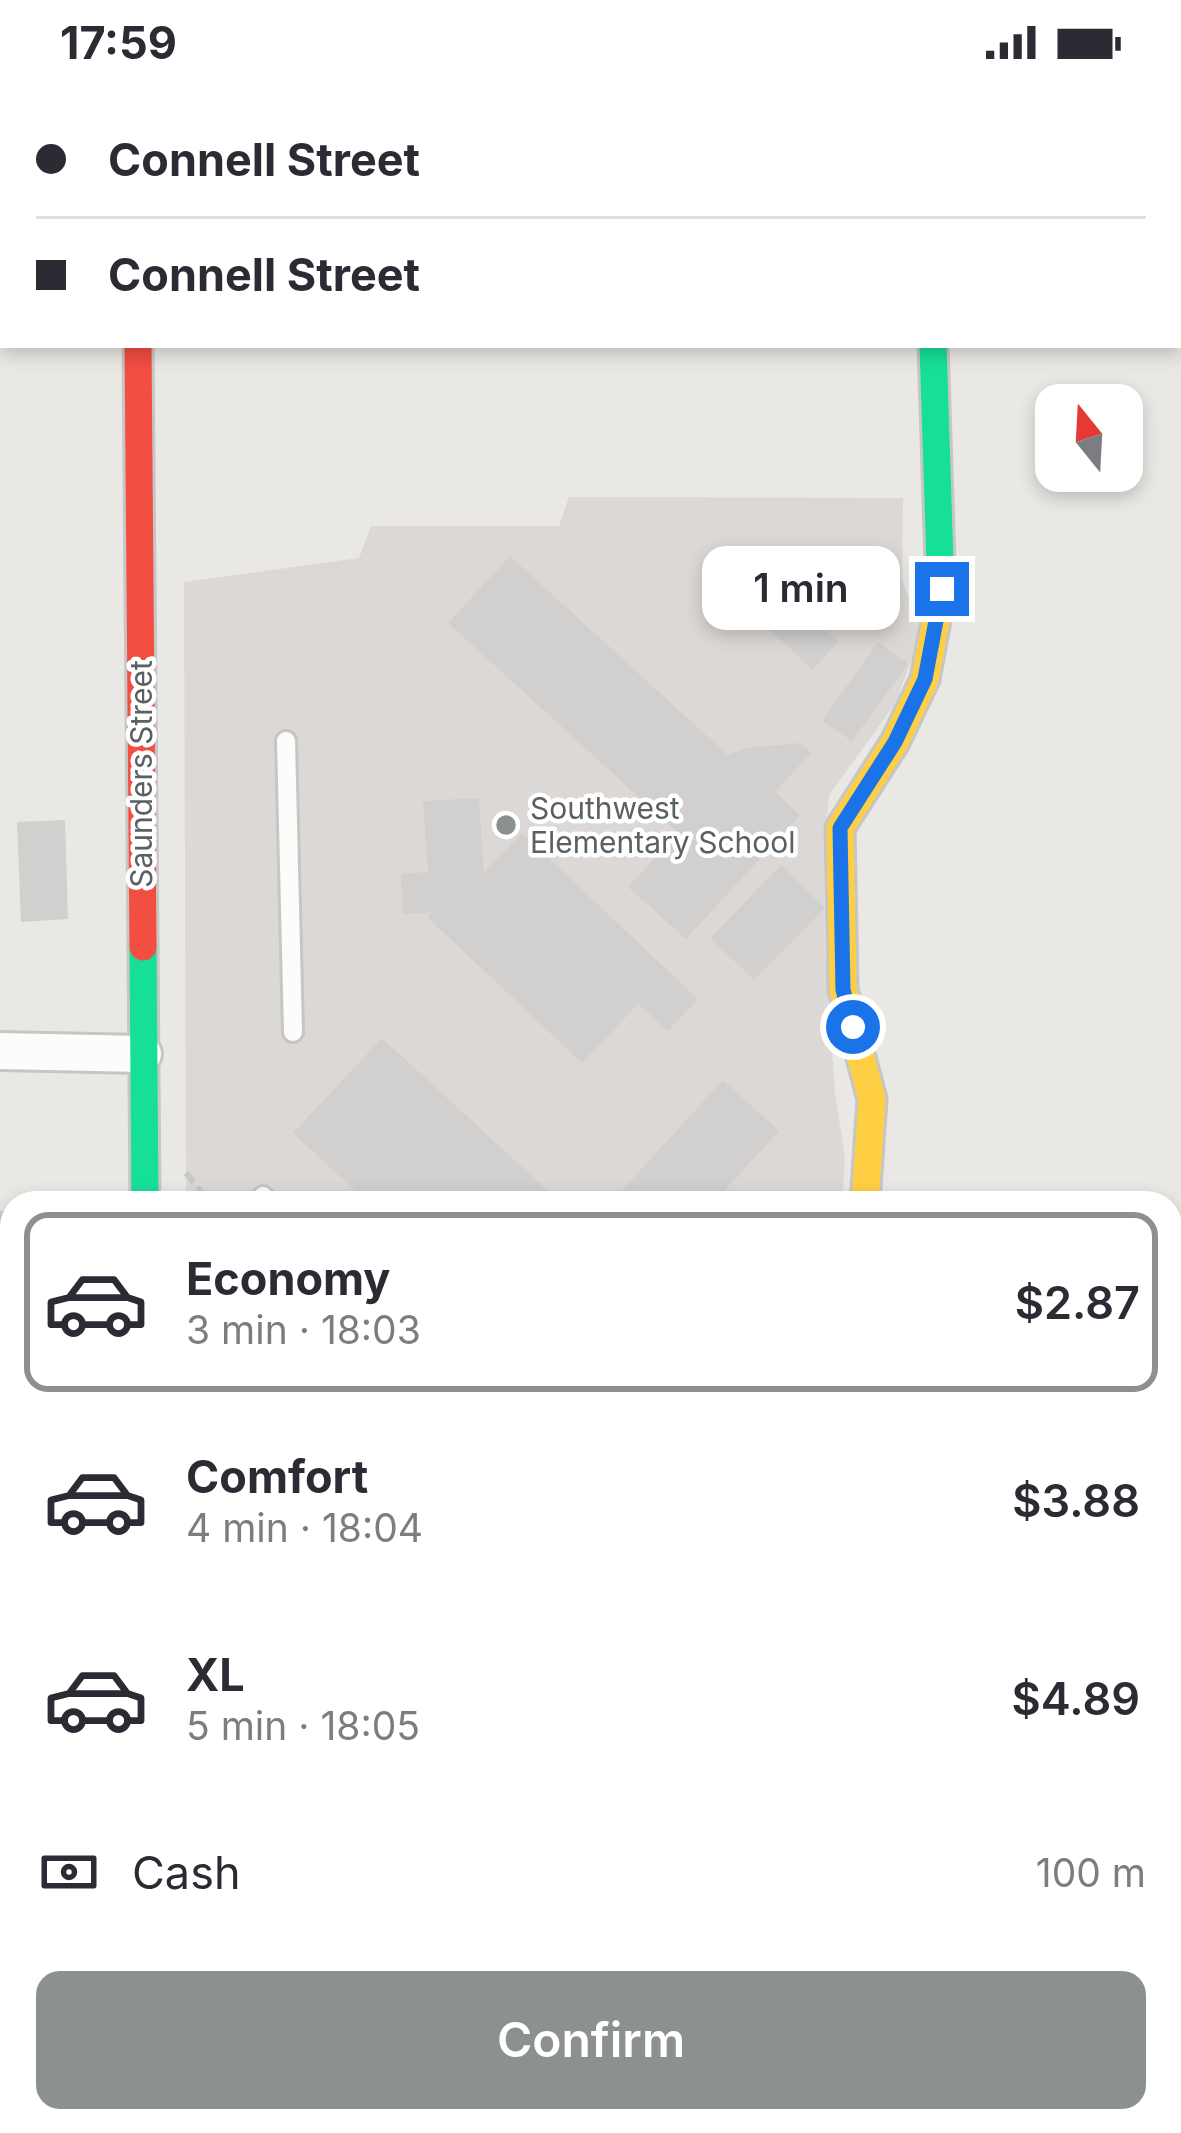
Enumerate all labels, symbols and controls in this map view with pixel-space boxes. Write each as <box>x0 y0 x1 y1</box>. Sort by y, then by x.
text: 17:59 <box>60 15 177 70</box>
text: Connell Street <box>108 132 420 187</box>
text: Connell Street <box>108 247 420 302</box>
north arrow <box>1035 384 1143 492</box>
map controls <box>1035 384 1143 492</box>
callout: 1 min <box>702 547 900 631</box>
route end <box>915 562 969 616</box>
text: 1 min <box>753 564 849 611</box>
street label: Saunders Street <box>123 660 159 888</box>
place label: Southwest Elementary School <box>530 790 796 860</box>
marker: Southwest Elementary School <box>493 812 519 838</box>
route start <box>826 1000 880 1054</box>
icon: car <box>42 1248 150 1356</box>
text: Economy <box>186 1251 390 1306</box>
text: $2.87 <box>1015 1275 1140 1330</box>
text: 3 min · 18:03 <box>186 1306 421 1353</box>
icon: car <box>42 1446 150 1554</box>
text: Comfort <box>186 1449 368 1504</box>
text: $3.88 <box>1012 1473 1140 1528</box>
text: 4 min · 18:04 <box>186 1504 423 1551</box>
icon: car <box>42 1644 150 1752</box>
text: XL <box>186 1647 245 1702</box>
text: $4.89 <box>1012 1671 1140 1726</box>
text: 5 min · 18:05 <box>186 1702 420 1749</box>
icon: cash <box>36 1839 102 1905</box>
text: Cash <box>132 1845 241 1900</box>
text: 100 m <box>1036 1849 1146 1896</box>
button: Confirm <box>36 1971 1146 2109</box>

